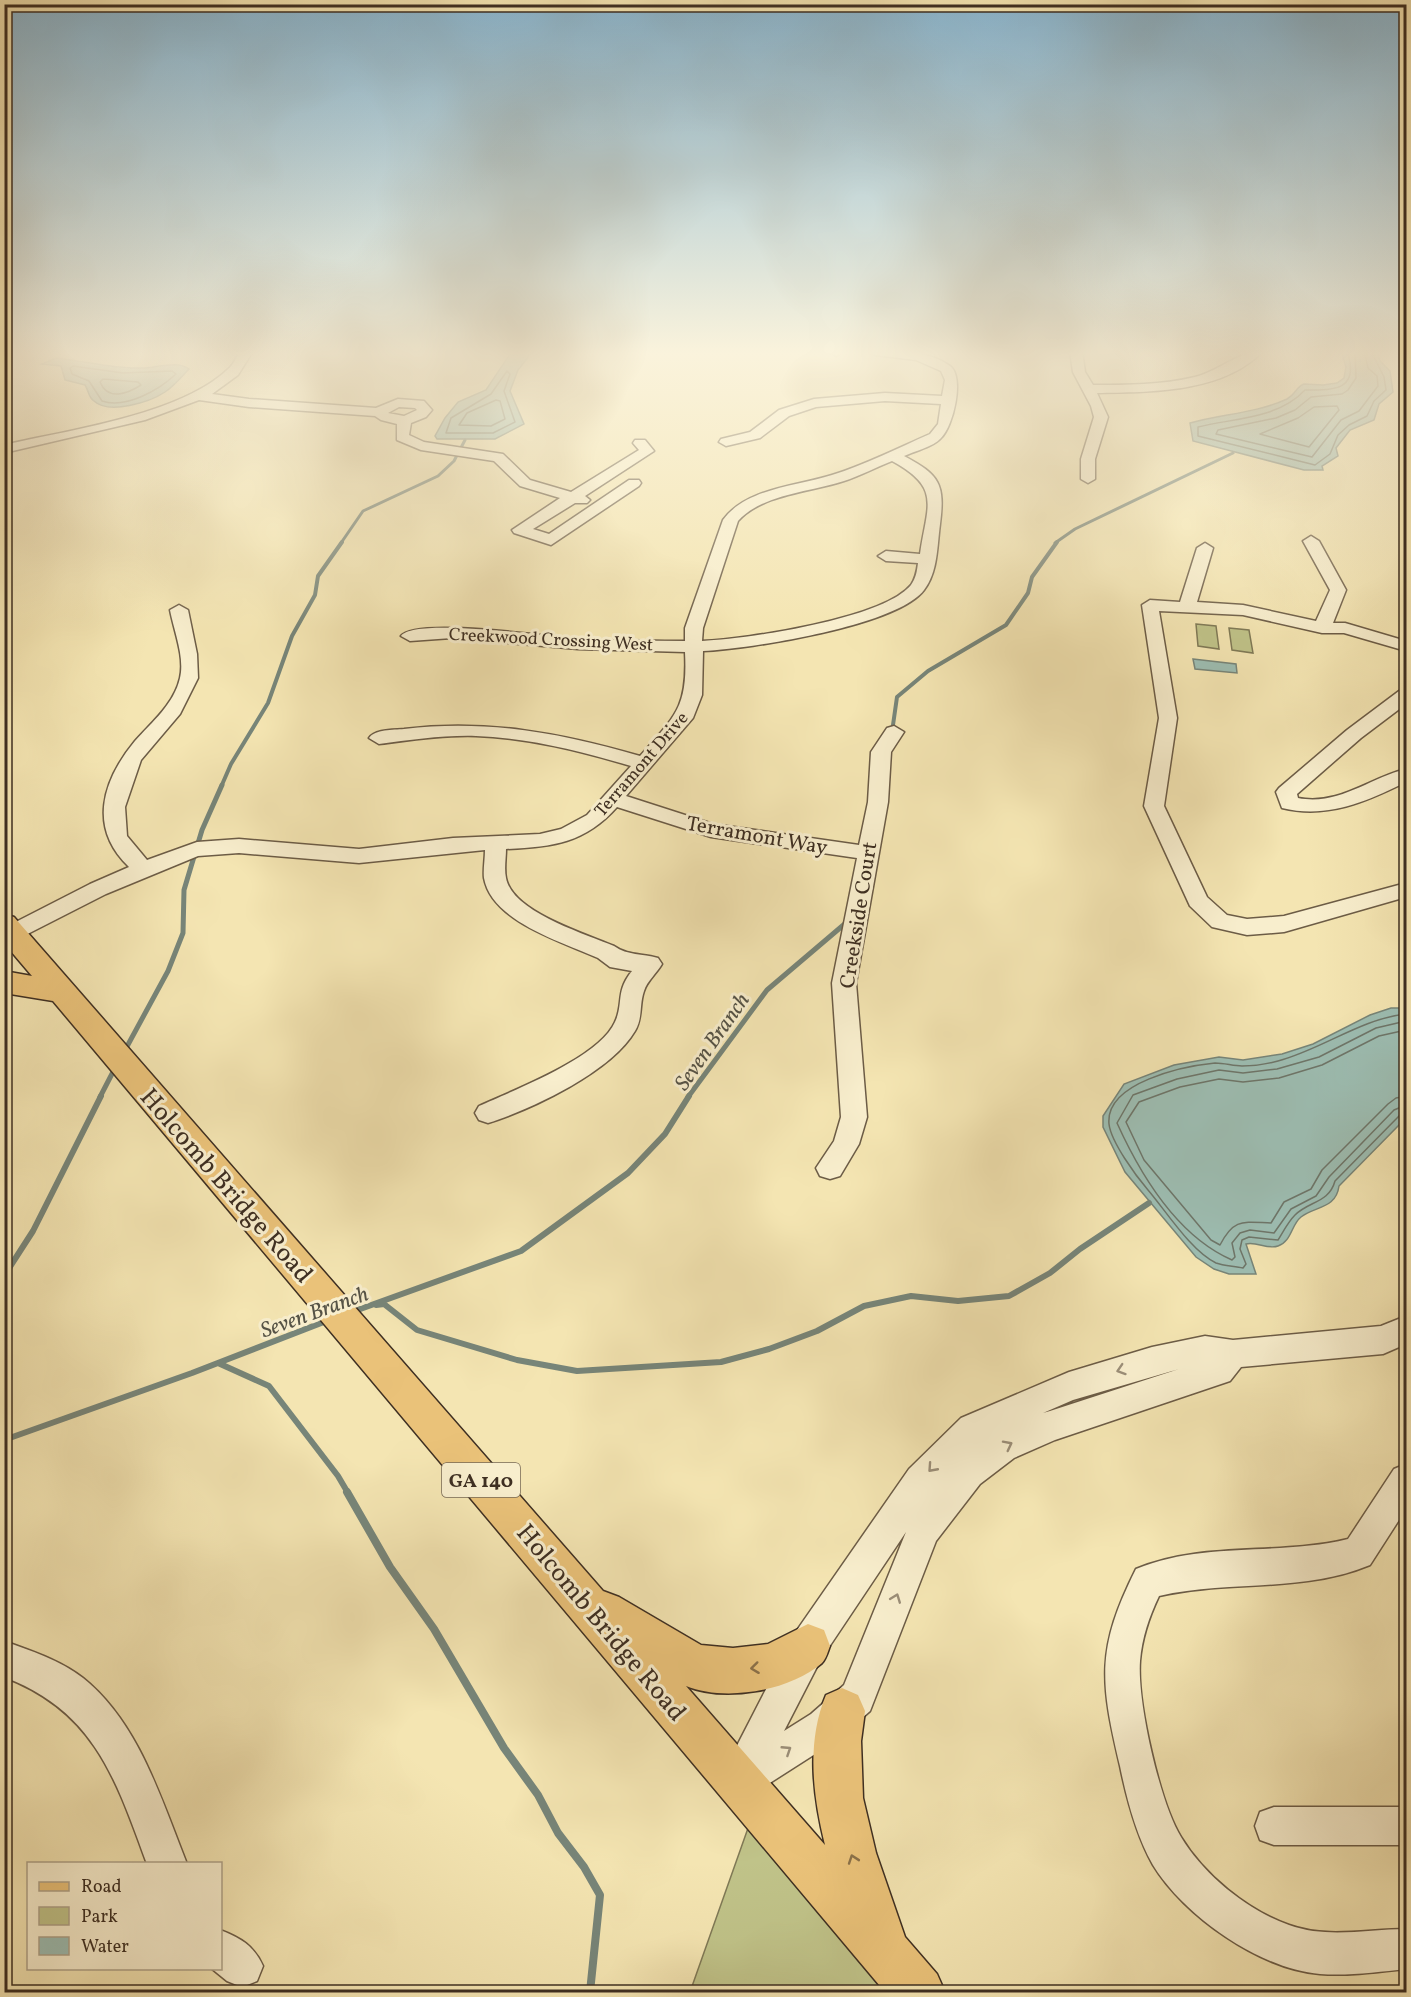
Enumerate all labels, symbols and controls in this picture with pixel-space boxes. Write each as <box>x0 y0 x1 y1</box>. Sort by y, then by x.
street label: Creekwood Crossing West <box>448 623 654 658</box>
street label: Terramont Drive <box>589 707 695 823</box>
street label: Terramont Way <box>684 810 830 863</box>
street label: Creekside Court <box>834 840 885 991</box>
water label: Seven Branch <box>668 987 758 1098</box>
street label: Holcomb Bridge Road <box>131 1081 320 1292</box>
water label: Seven Branch <box>257 1279 373 1347</box>
one-way arrow <box>1116 1362 1127 1375</box>
one-way arrow <box>1002 1441 1012 1452</box>
one-way arrow <box>928 1461 939 1471</box>
road number: GA 140 <box>442 1463 520 1497</box>
street label: Holcomb Bridge Road <box>507 1517 694 1730</box>
one-way arrow <box>889 1593 901 1604</box>
one-way arrow <box>750 1661 759 1674</box>
one-way arrow <box>781 1746 791 1758</box>
one-way arrow <box>847 1854 860 1864</box>
legend <box>27 1862 222 1970</box>
text: Road <box>81 1875 122 1900</box>
text: Park <box>81 1905 118 1930</box>
text: Water <box>81 1935 129 1960</box>

